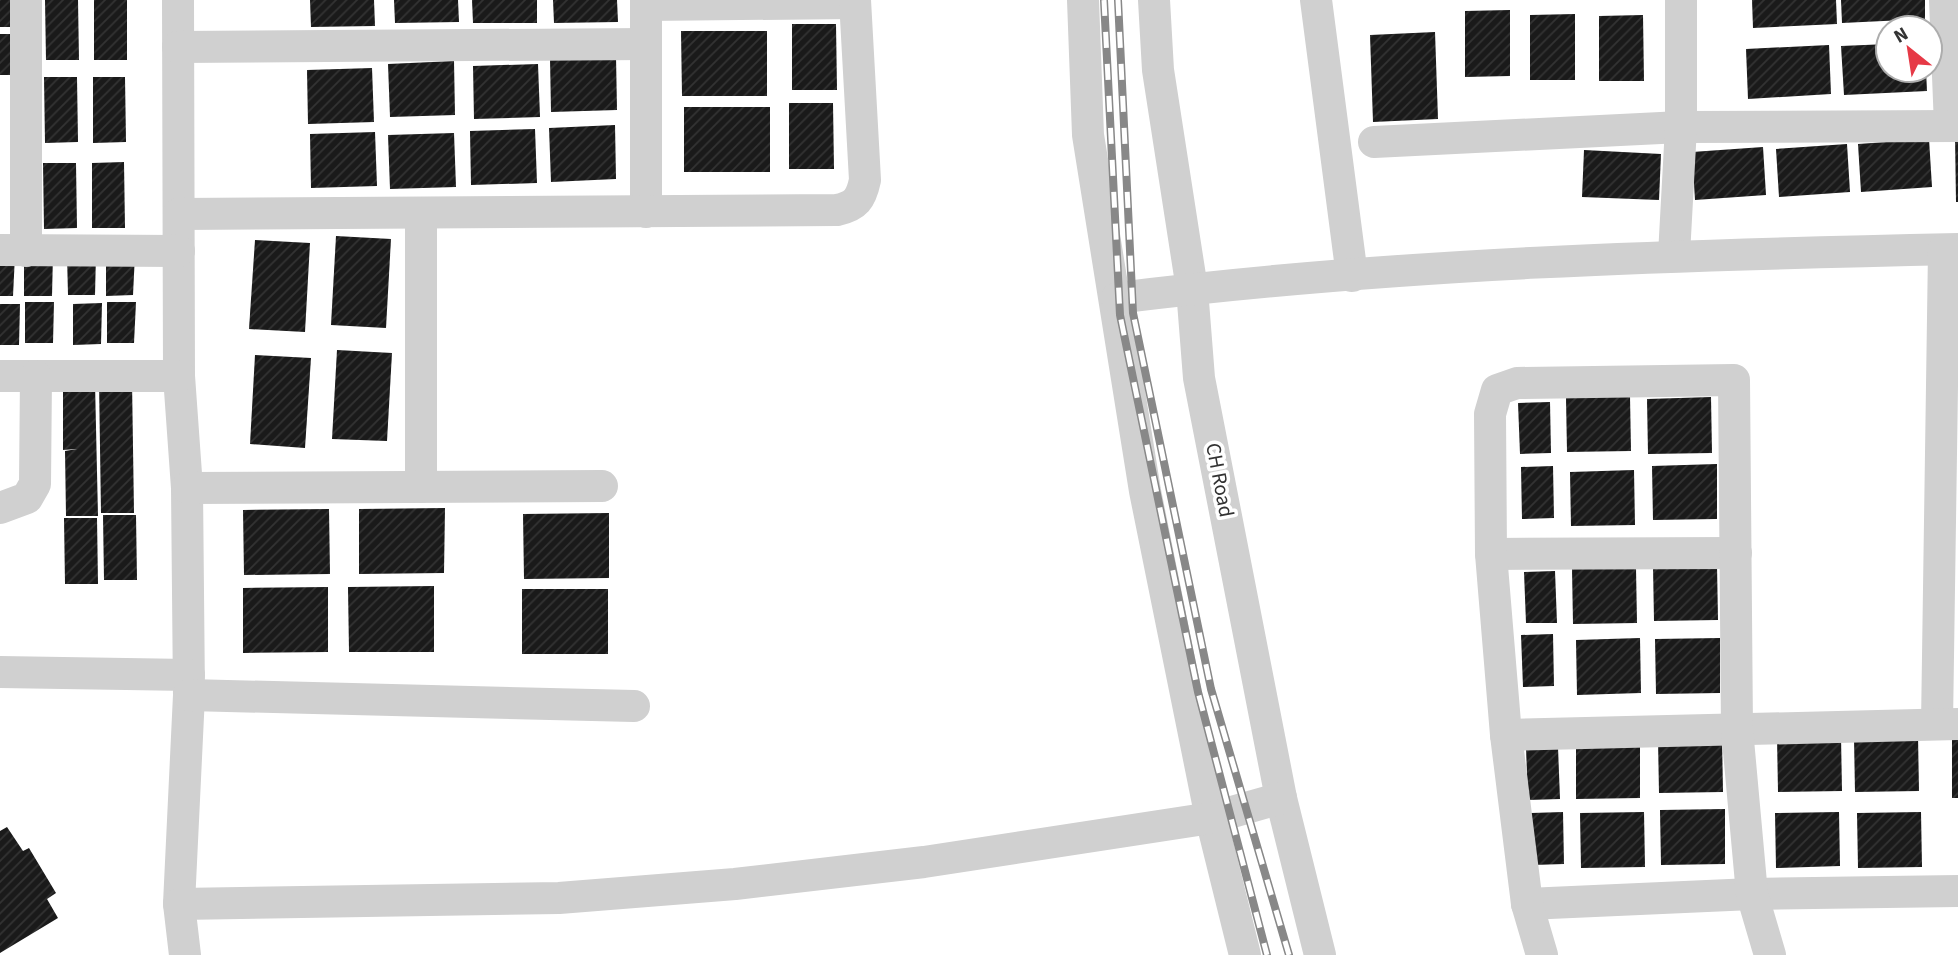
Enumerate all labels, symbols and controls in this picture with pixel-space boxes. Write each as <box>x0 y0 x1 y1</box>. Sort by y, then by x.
north arrow <box>1874 14 1944 84</box>
text: N <box>1889 21 1913 50</box>
street label: CH Road <box>1198 440 1242 520</box>

